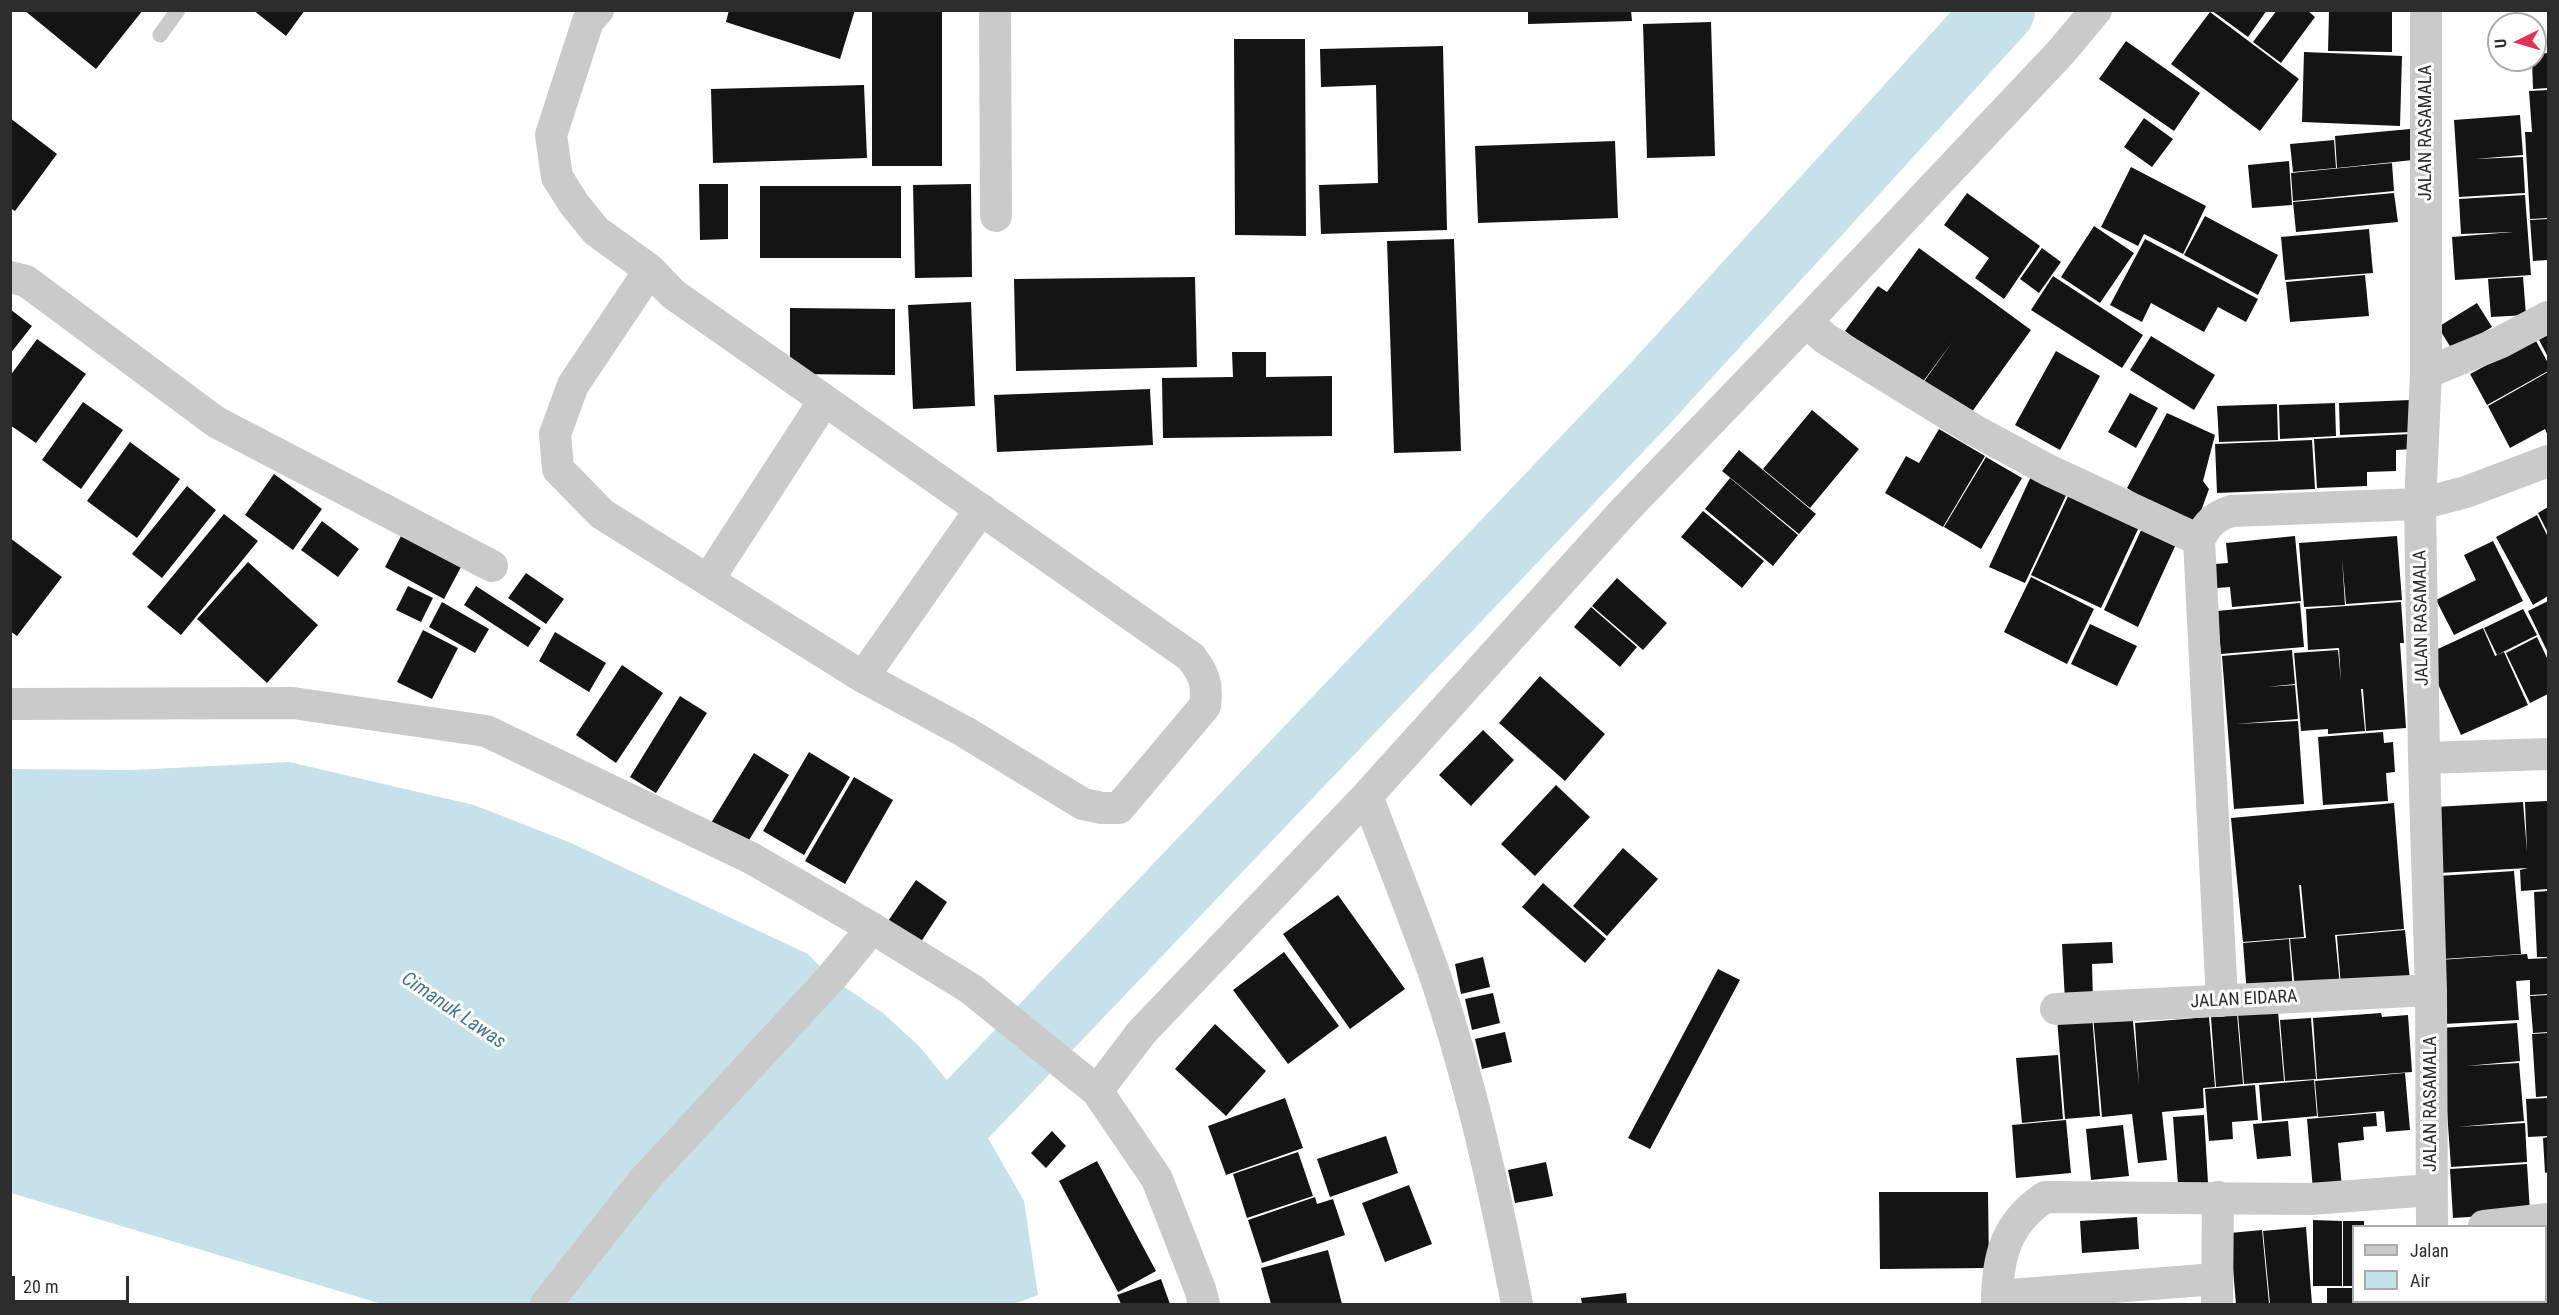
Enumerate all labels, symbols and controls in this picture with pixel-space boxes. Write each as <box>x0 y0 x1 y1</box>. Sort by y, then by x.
north arrow <box>2487 12 2547 72</box>
text: U <box>2491 38 2510 49</box>
street label: JALAN RASAMALA <box>2415 65 2437 201</box>
street label: JALAN RASAMALA <box>2410 550 2434 686</box>
water label: Cimanuk Lawas <box>396 967 510 1055</box>
street label: JALAN EIDARA <box>2190 986 2298 1014</box>
street label: JALAN RASAMALA <box>2420 1036 2442 1172</box>
legend <box>2352 1225 2547 1303</box>
text: Jalan <box>2410 1240 2449 1261</box>
scale bar <box>15 1264 132 1302</box>
text: Air <box>2410 1270 2430 1291</box>
text: 20 m <box>23 1276 58 1297</box>

